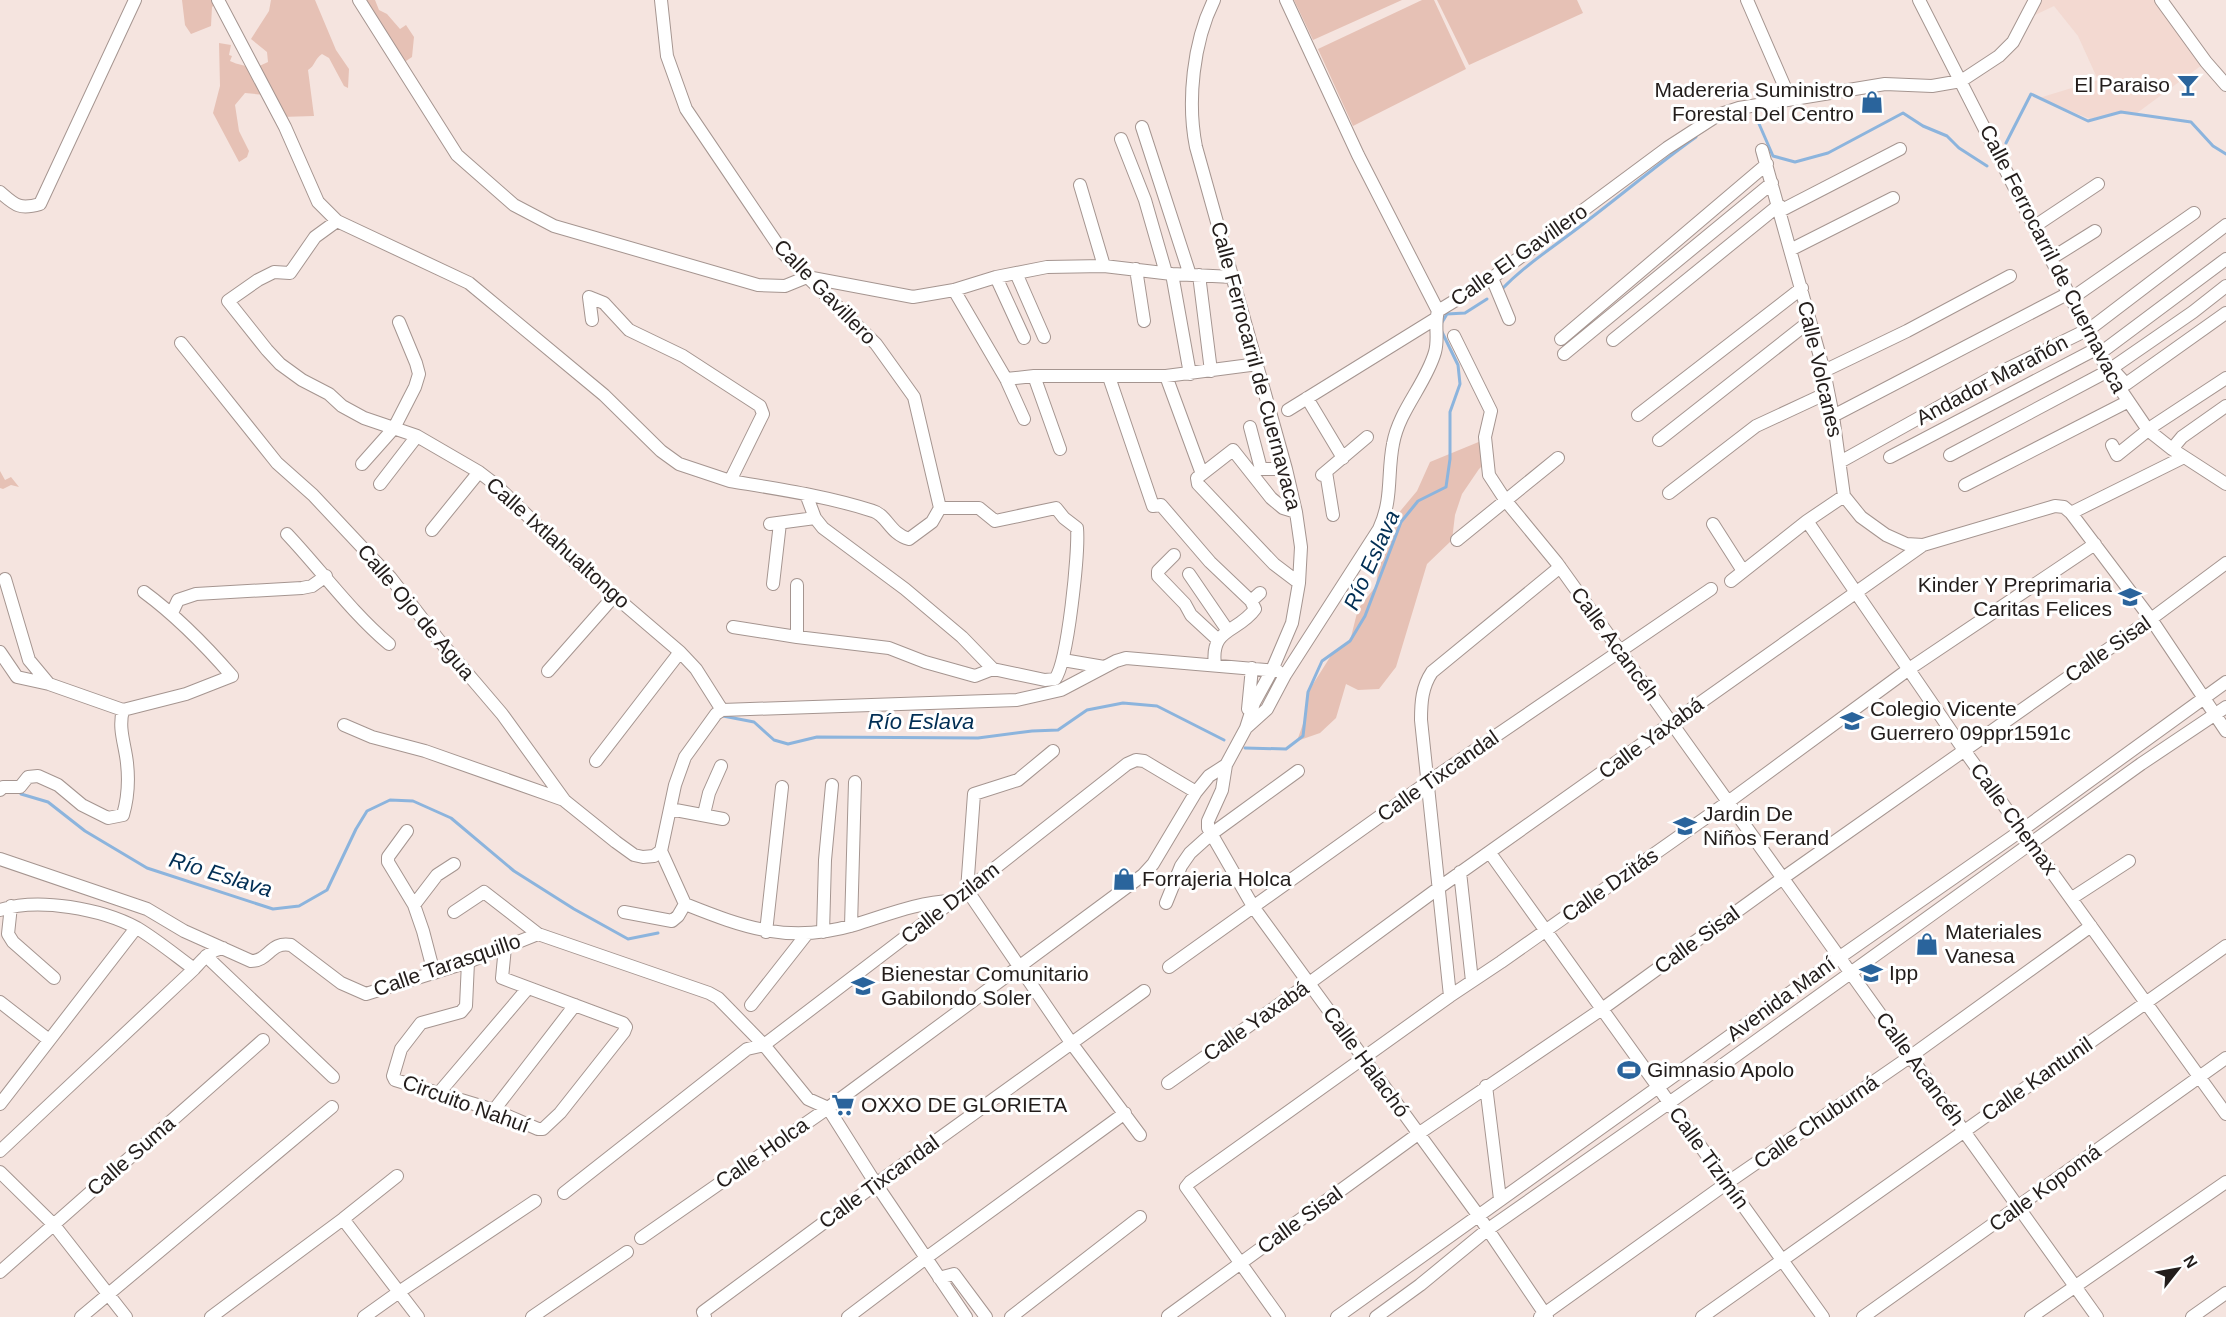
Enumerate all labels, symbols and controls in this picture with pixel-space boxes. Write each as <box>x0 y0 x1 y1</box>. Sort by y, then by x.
bar icon: El Paraiso <box>2175 72 2201 98</box>
place label: El Paraiso <box>2074 73 2170 96</box>
place label: Madereria Suministro Forestal Del Centro <box>1654 78 1854 125</box>
shop icon: Madereria Suministro Forestal Del Centro <box>1859 89 1885 115</box>
street label: Calle Ferrocarril de Cuernavaca <box>1976 121 2131 397</box>
street label: Calle El Gavillero <box>1446 199 1591 310</box>
street label: Calle Ferrocarril de Cuernavaca <box>1207 219 1306 513</box>
street label: Calle Gavillero <box>770 235 881 349</box>
street label: Calle Volcanes <box>1794 299 1847 439</box>
street label: Andador Marañón <box>1912 330 2071 429</box>
street label: Calle Ixtlahualtongo <box>482 472 635 613</box>
water label: Río Eslava <box>1338 507 1405 614</box>
street label: Calle Ojo de Agua <box>353 539 480 684</box>
place label: Kinder Y Preprimaria Caritas Felices <box>1918 573 2112 620</box>
street label: Calle Acancéh <box>1567 583 1664 705</box>
school or university icon: Kinder Y Preprimaria Caritas Felices <box>2117 584 2143 610</box>
street label: Calle Sisal <box>2060 611 2155 686</box>
street label: Calle Yaxabá <box>1594 692 1707 783</box>
place label: Colegio Vicente Guerrero 09ppr1591c <box>1870 697 2071 744</box>
school or university icon: Colegio Vicente Guerrero 09ppr1591c <box>1839 708 1865 734</box>
water label: Río Eslava <box>868 709 974 734</box>
street label: Calle Tixcandal <box>1373 725 1503 826</box>
street label: Calle Chemax <box>1966 759 2063 879</box>
place label: Jardin De Niños Ferand <box>1703 802 1829 849</box>
school or university icon: Jardin De Niños Ferand <box>1672 813 1698 839</box>
street label: Calle Dzitás <box>1557 843 1662 926</box>
water label: Río Eslava <box>166 847 275 902</box>
street label: Calle Dzilam <box>896 857 1003 948</box>
shop icon: Forrajeria Holca <box>1111 866 1137 892</box>
place label: Forrajeria Holca <box>1142 867 1292 890</box>
street label: Calle Sisal <box>1650 901 1744 978</box>
place label: Materiales Vanesa <box>1945 920 2042 967</box>
street label: Calle Tarasquillo <box>370 929 523 1000</box>
shop icon: Materiales Vanesa <box>1914 931 1940 957</box>
street label: Avenida Maní <box>1722 952 1839 1046</box>
school or university icon: Ipp <box>1858 960 1884 986</box>
place label: Ipp <box>1889 961 1918 984</box>
place label: Bienestar Comunitario Gabilondo Soler <box>881 962 1089 1009</box>
school or university icon: Bienestar Comunitario Gabilondo Soler <box>850 973 876 999</box>
street label: Calle Yaxabá <box>1199 976 1313 1065</box>
street label: Calle Halachó <box>1319 1002 1414 1121</box>
street label: Calle Acancéh <box>1872 1008 1969 1130</box>
street label: Calle Kantunil <box>1977 1032 2096 1125</box>
sports icon: Gimnasio Apolo <box>1616 1057 1642 1083</box>
place label: Gimnasio Apolo <box>1647 1058 1794 1081</box>
street label: Circuito Nahuí <box>400 1070 533 1137</box>
street label: Calle Chuburná <box>1749 1070 1882 1173</box>
supermarket icon: OXXO DE GLORIETA <box>830 1092 856 1118</box>
place label: OXXO DE GLORIETA <box>861 1093 1067 1116</box>
street label: Calle Tizimín <box>1665 1102 1754 1213</box>
street label: Calle Suma <box>82 1111 179 1200</box>
street label: Calle Holca <box>711 1112 813 1193</box>
street label: Calle Tixcandal <box>814 1130 943 1233</box>
street label: Calle Kopomá <box>1985 1139 2105 1236</box>
street label: Calle Sisal <box>1253 1181 1347 1258</box>
north arrow <box>2148 1239 2208 1299</box>
text: N <box>2180 1252 2201 1271</box>

